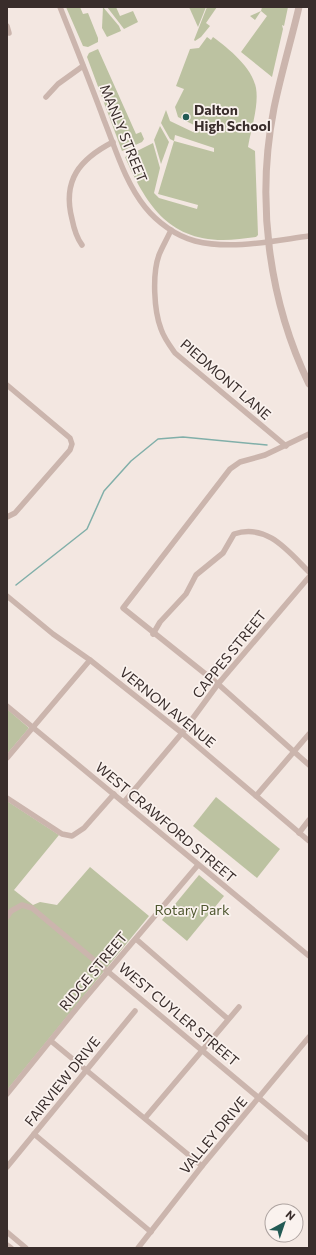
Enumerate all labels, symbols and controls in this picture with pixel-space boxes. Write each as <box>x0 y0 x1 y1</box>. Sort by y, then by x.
street label: MANLY STREET <box>97 82 151 184</box>
place label: Dalton High School <box>194 101 271 134</box>
marker: Dalton High School <box>181 112 191 122</box>
street label: PIEDMONT LANE <box>177 335 275 423</box>
street label: CAPPES STREET <box>188 607 270 701</box>
street label: VERNON AVENUE <box>117 663 219 751</box>
street label: WEST CRAWFORD STREET <box>92 758 240 886</box>
park label: Rotary Park <box>154 901 230 918</box>
street label: RIDGE STREET <box>55 928 131 1014</box>
street label: WEST CUYLER STREET <box>115 959 243 1069</box>
street label: FAIRVIEW DRIVE <box>21 1033 103 1129</box>
street label: VALLEY DRIVE <box>176 1093 250 1177</box>
north arrow <box>264 1203 304 1243</box>
text: N <box>283 1207 298 1223</box>

